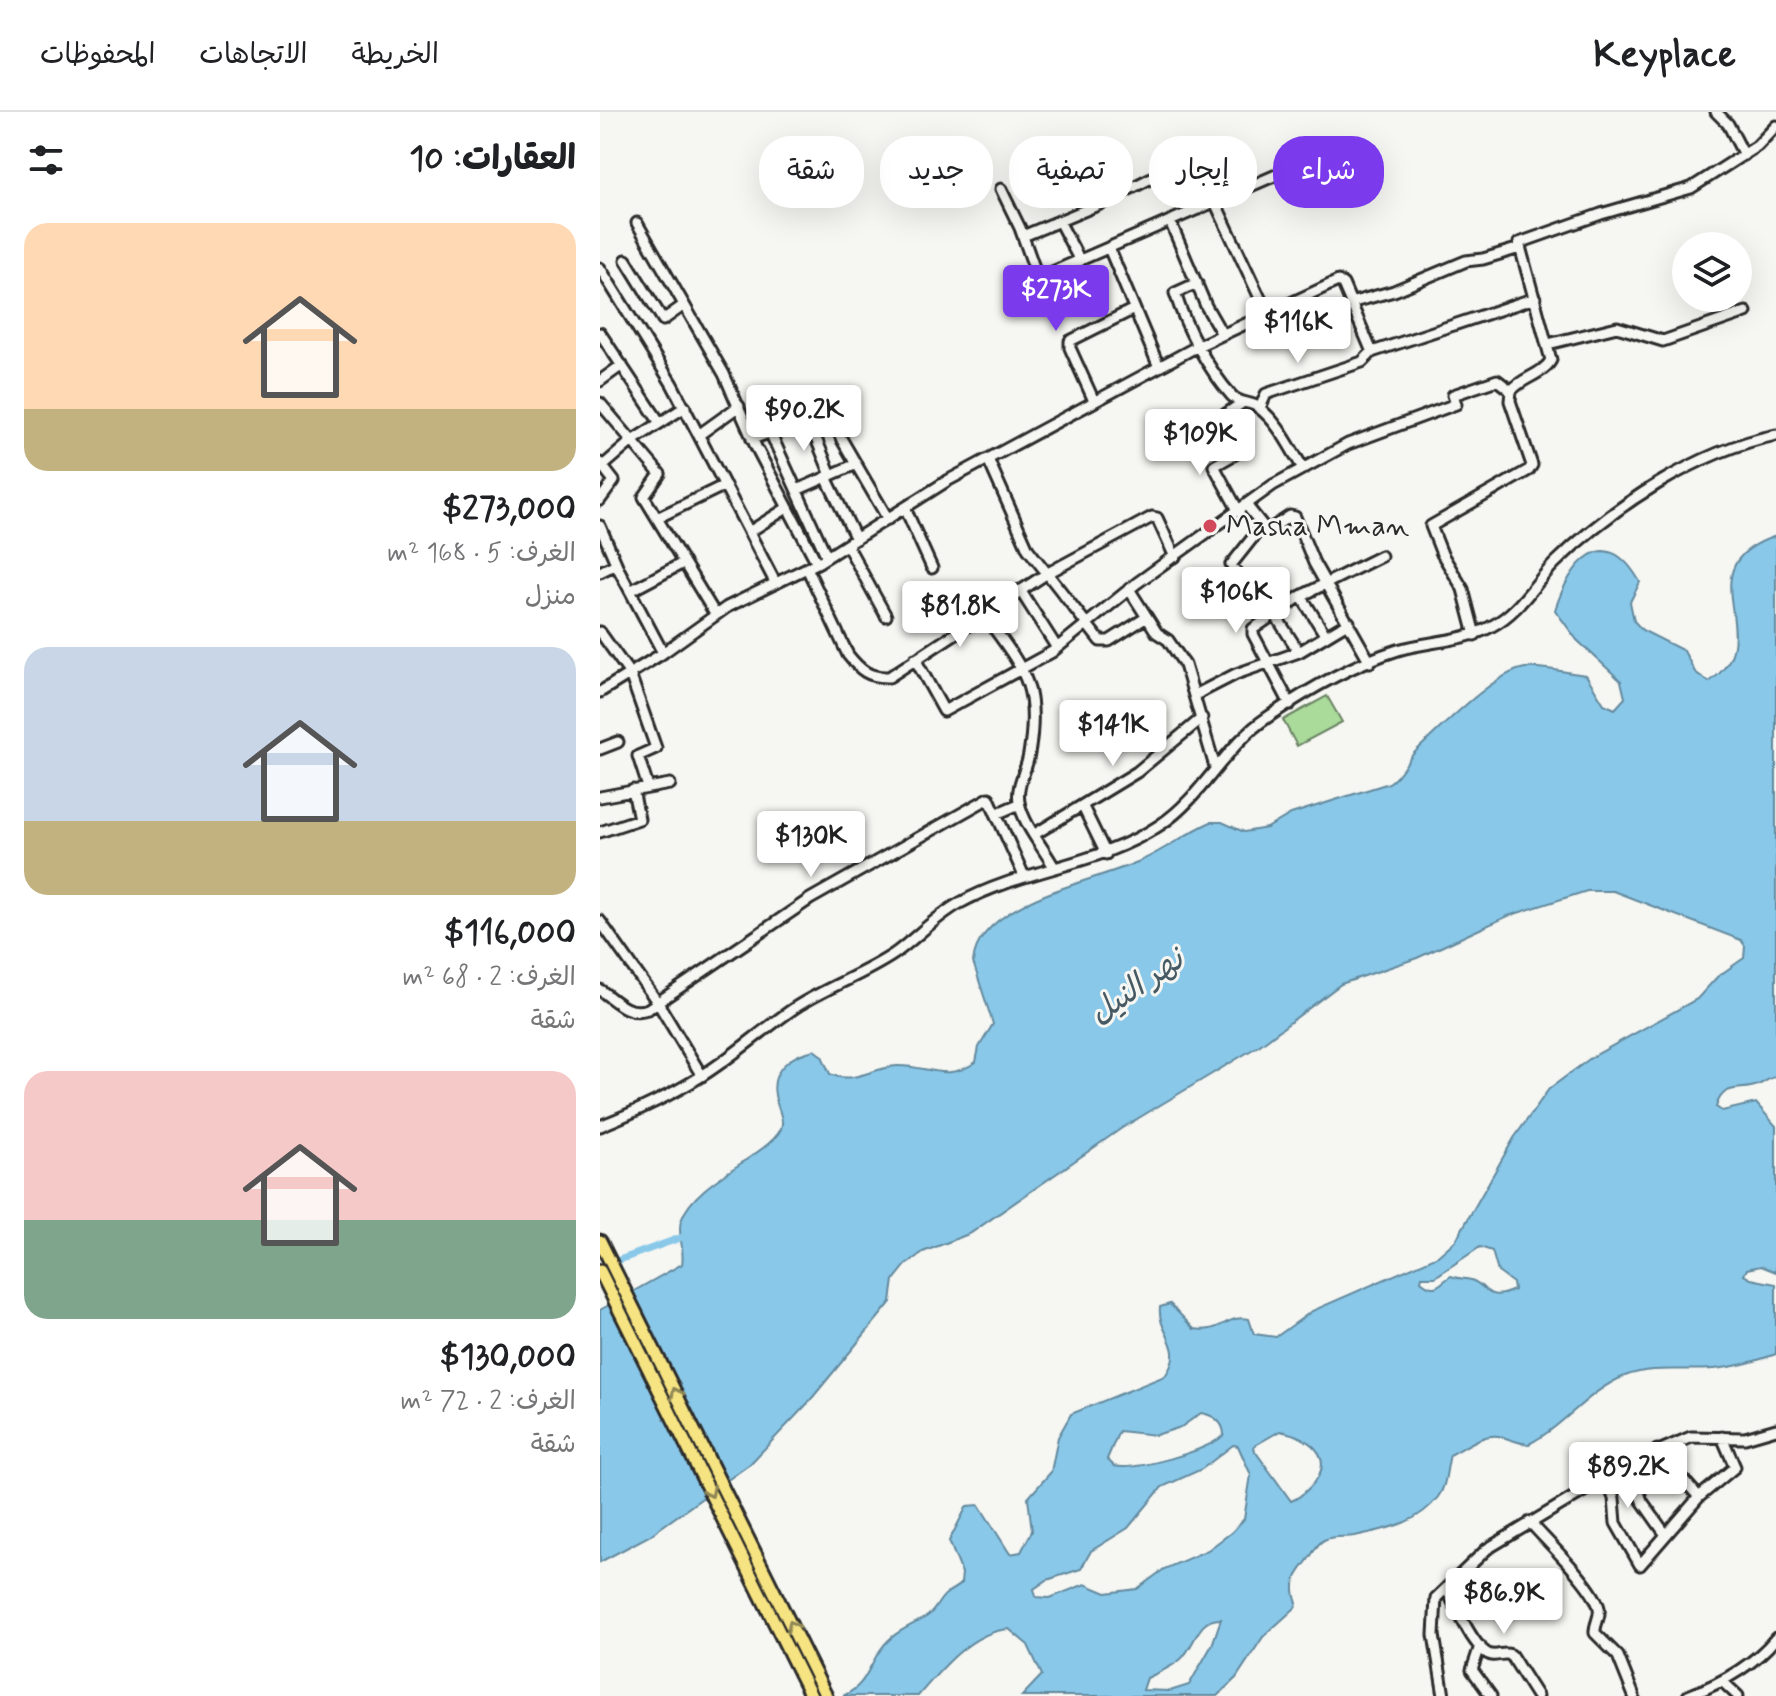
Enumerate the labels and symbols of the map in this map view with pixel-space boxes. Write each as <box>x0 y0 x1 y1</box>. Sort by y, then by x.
pin: $273K <box>1000 265 1112 333</box>
pin: $116K <box>1242 297 1354 365</box>
pin: $90.2K <box>739 385 869 453</box>
pin: $109K <box>1144 409 1256 477</box>
place label: Masha Mman <box>1226 507 1410 546</box>
marker: Masha Mman <box>1201 517 1219 535</box>
pin: $106K <box>1180 567 1292 635</box>
pin: $81.8K <box>895 581 1025 649</box>
pin: $141K <box>1057 700 1169 768</box>
pin: $130K <box>755 811 867 879</box>
water label: نهر النيل <box>1081 937 1196 1035</box>
one-way arrow <box>670 1387 686 1402</box>
pin: $89.2K <box>1563 1442 1693 1510</box>
one-way arrow <box>700 1483 715 1498</box>
pin: $86.9K <box>1439 1568 1569 1636</box>
one-way arrow <box>786 1620 801 1635</box>

